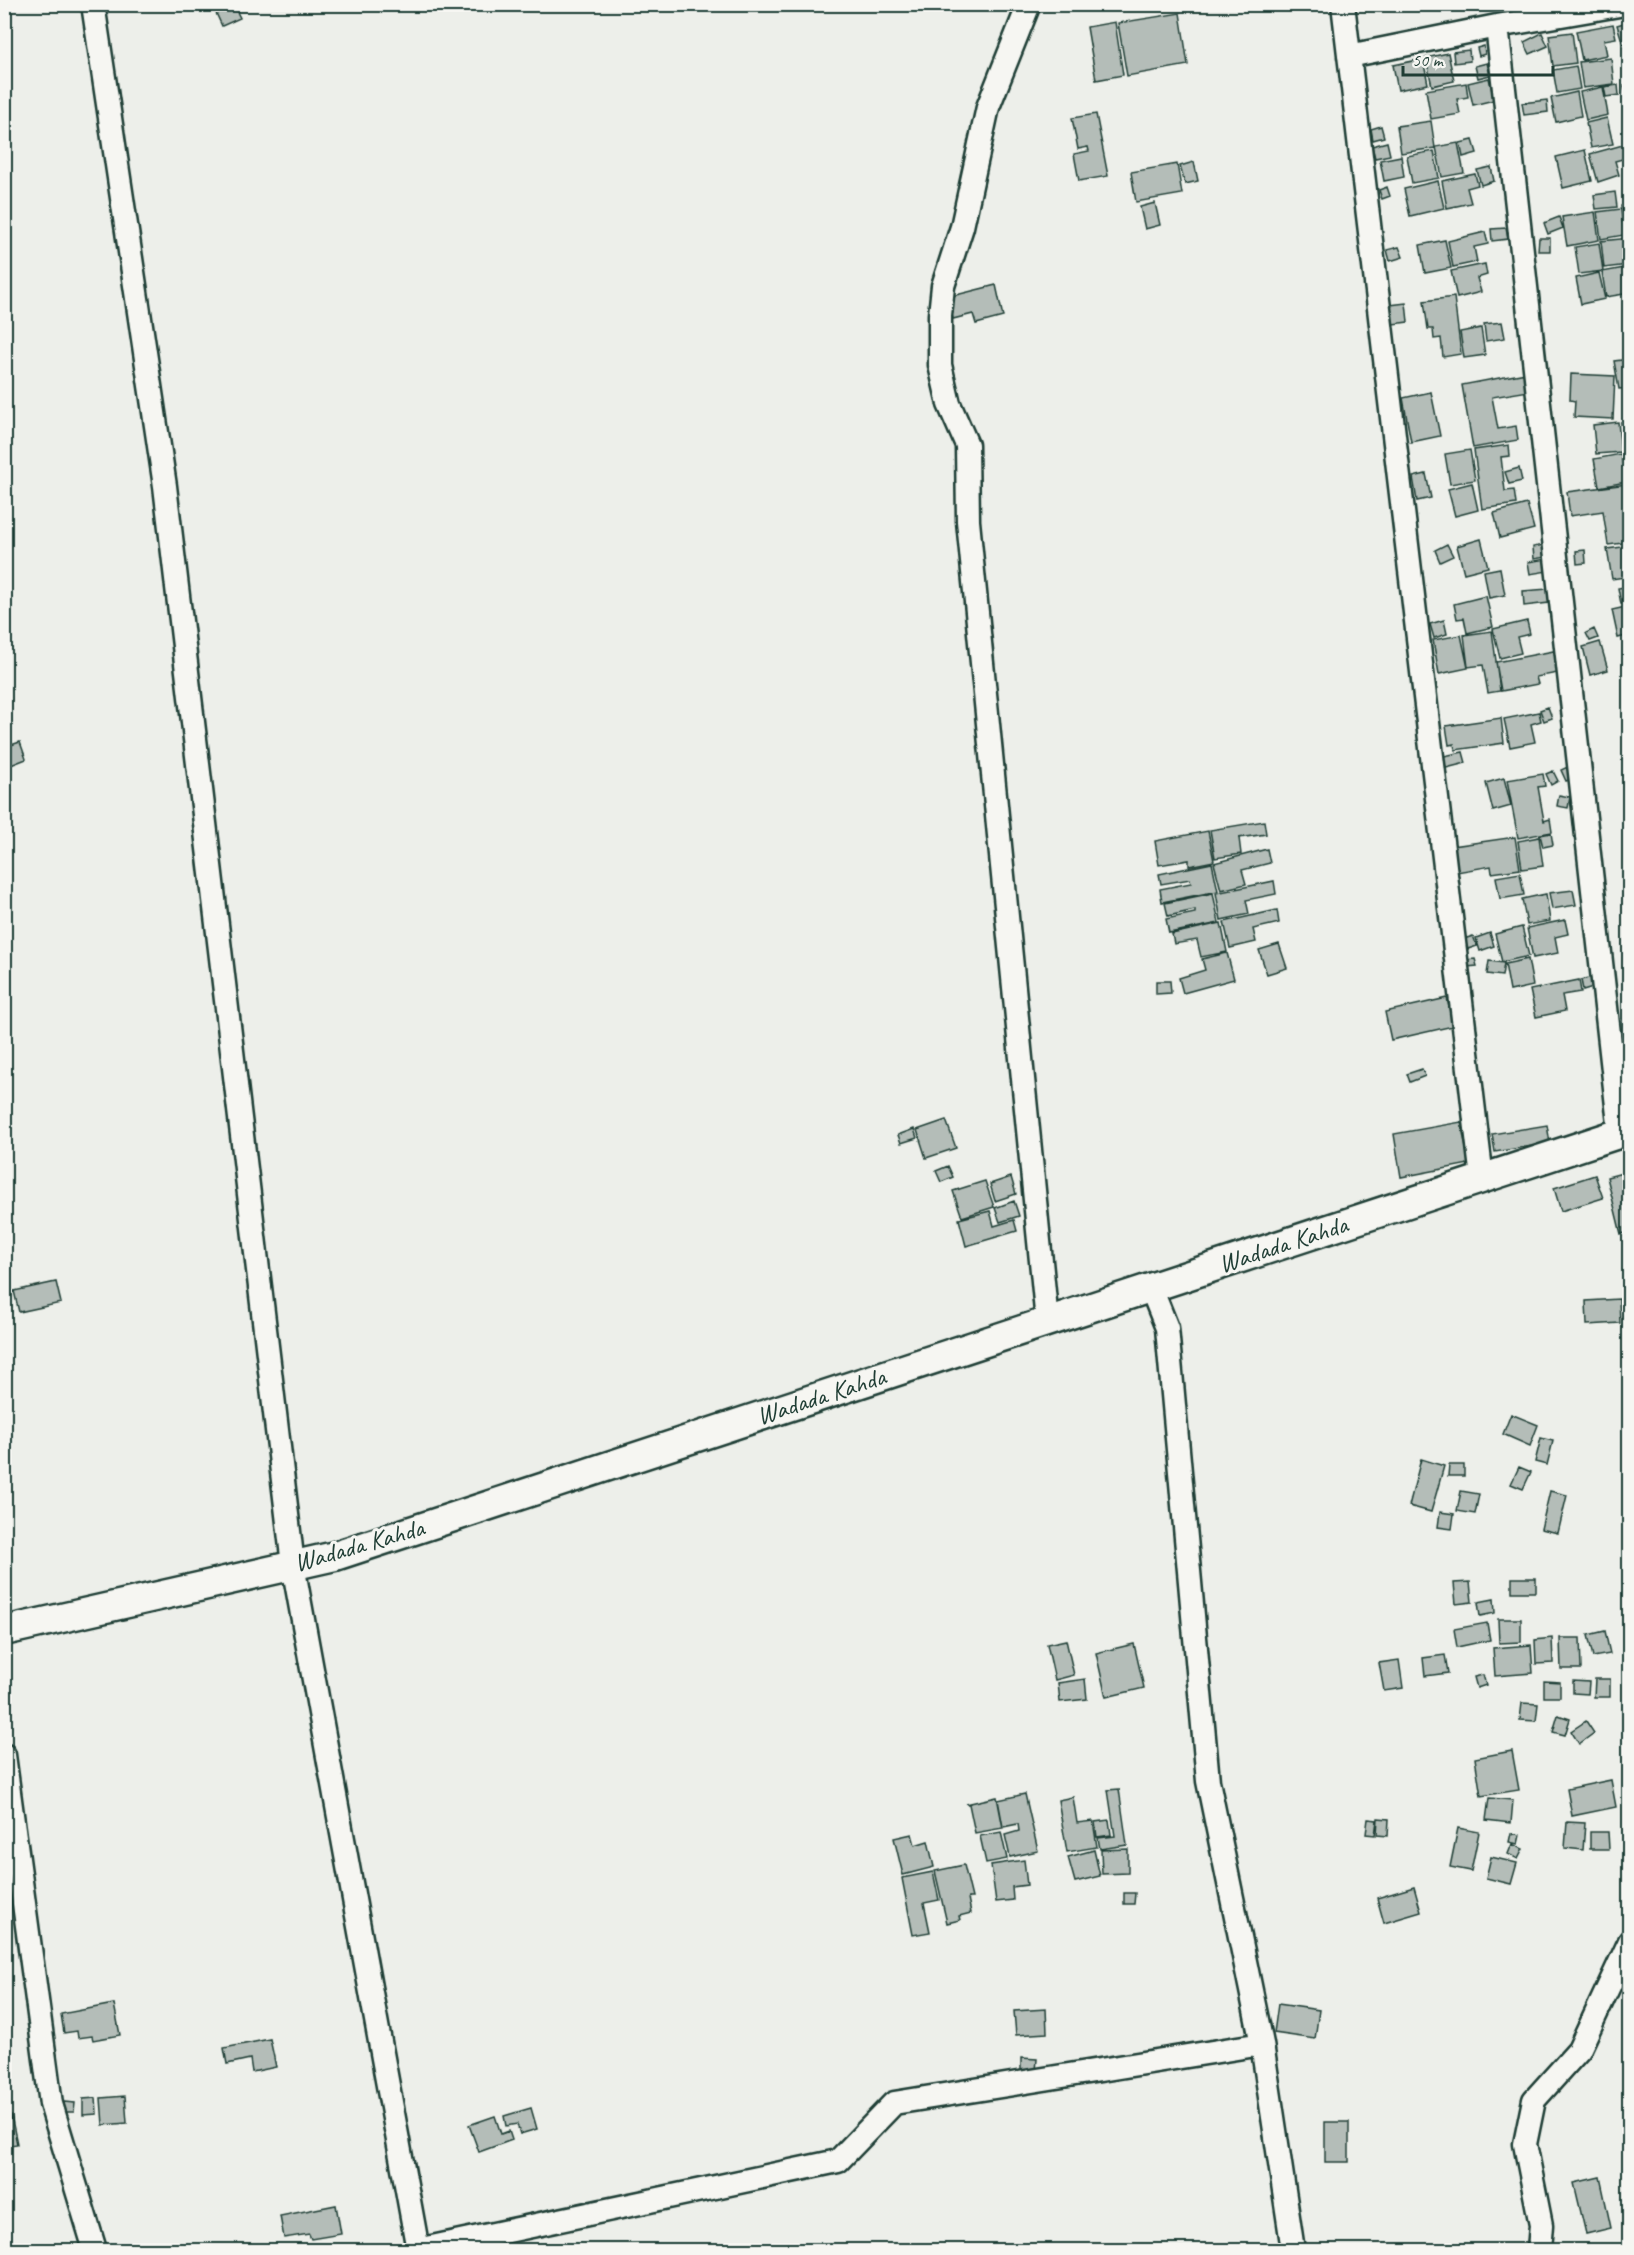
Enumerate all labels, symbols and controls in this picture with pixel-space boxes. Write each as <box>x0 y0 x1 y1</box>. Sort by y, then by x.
scale bar <box>1403 39 1553 77</box>
text: 50 m <box>1412 49 1445 71</box>
street label: Wadada Kahda <box>1214 1207 1353 1280</box>
street label: Wadada Kahda <box>752 1359 891 1432</box>
street label: Wadada Kahda <box>290 1510 429 1579</box>

